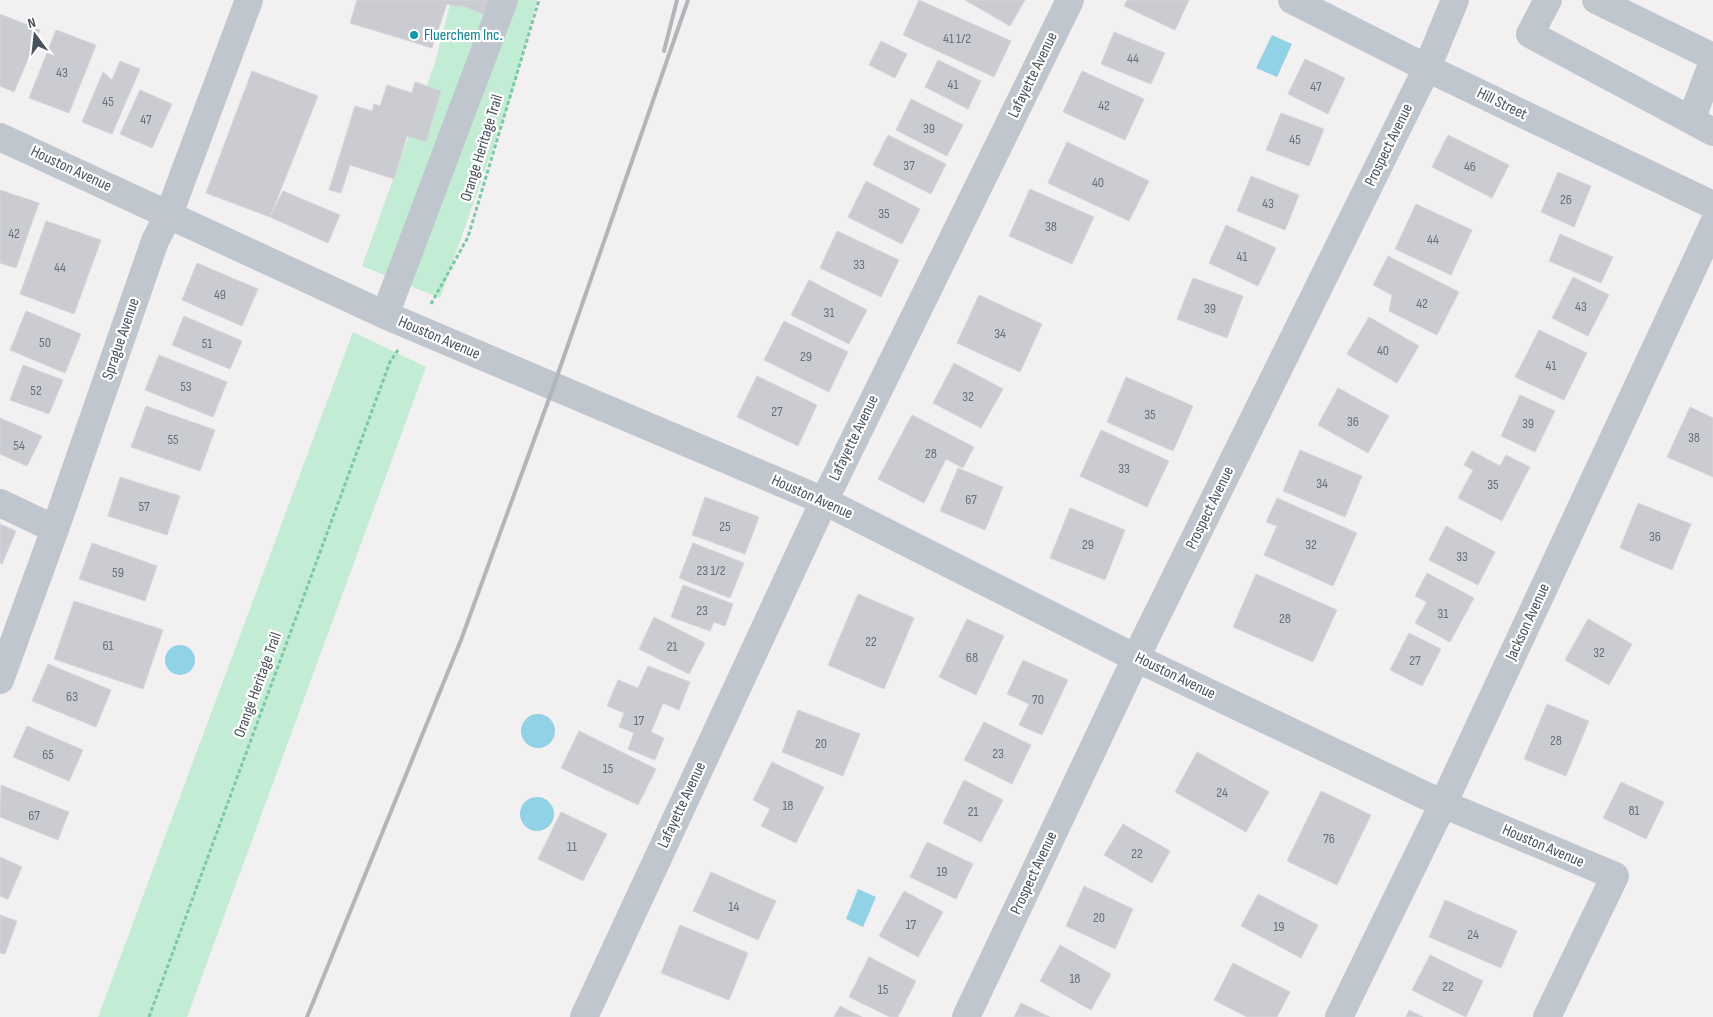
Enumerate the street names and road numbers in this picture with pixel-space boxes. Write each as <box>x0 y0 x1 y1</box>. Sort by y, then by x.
street label: Lafayette Avenue <box>1004 29 1062 121</box>
street label: Hill Street <box>1474 84 1530 124</box>
street label: Orange Heritage Trail <box>457 92 507 204</box>
street label: Prospect Avenue <box>1361 101 1417 189</box>
street label: Houston Avenue <box>28 142 114 196</box>
street label: Sprague Avenue <box>98 296 144 382</box>
street label: Houston Avenue <box>395 312 483 364</box>
street label: Lafayette Avenue <box>825 392 883 484</box>
street label: Prospect Avenue <box>1182 464 1238 552</box>
street label: Houston Avenue <box>768 471 856 523</box>
street label: Jackson Avenue <box>1502 581 1554 664</box>
street label: Orange Heritage Trail <box>230 630 286 740</box>
street label: Houston Avenue <box>1132 648 1218 704</box>
street label: Lafayette Avenue <box>654 759 710 851</box>
street label: Houston Avenue <box>1499 820 1587 872</box>
street label: Prospect Avenue <box>1007 828 1061 918</box>

